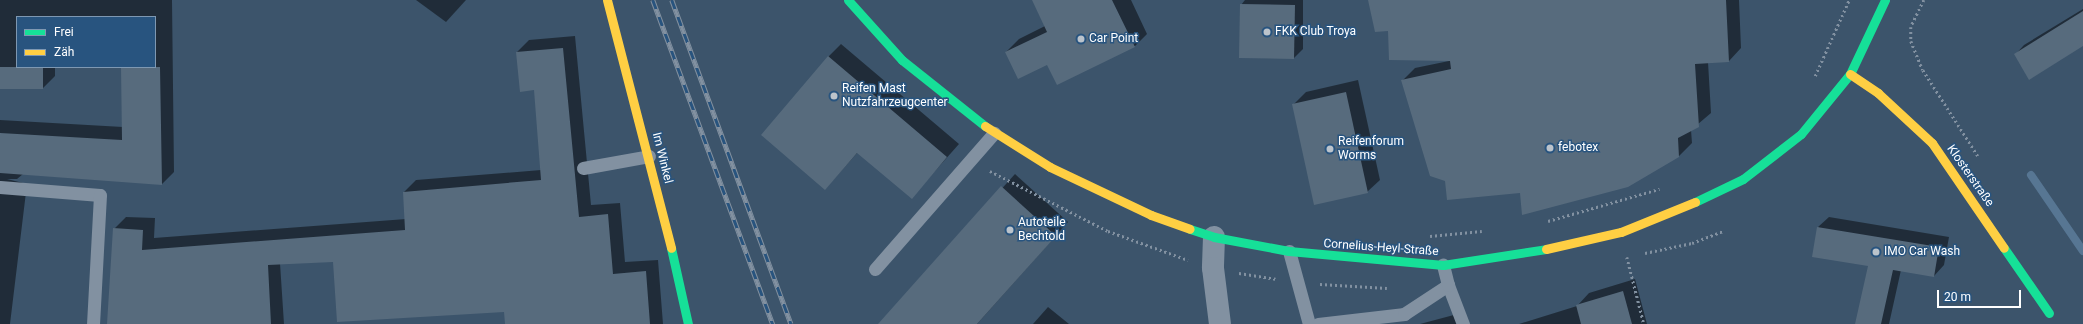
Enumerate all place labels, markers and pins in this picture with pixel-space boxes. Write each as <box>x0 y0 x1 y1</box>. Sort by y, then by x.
place label: FKK Club Troya <box>1275 25 1356 39</box>
marker: FKK Club Troya <box>1262 27 1272 37</box>
place label: Car Point <box>1089 32 1138 46</box>
marker: Car Point <box>1076 34 1086 44</box>
place label: Reifen Mast Nutzfahrzeugcenter <box>842 82 948 110</box>
marker: Reifen Mast Nutzfahrzeugcenter <box>829 91 839 101</box>
place label: Reifenforum Worms <box>1338 135 1404 163</box>
place label: febotex <box>1558 141 1598 155</box>
marker: febotex <box>1545 143 1555 153</box>
marker: Reifenforum Worms <box>1325 144 1335 154</box>
place label: Autoteile Bechtold <box>1018 216 1066 244</box>
marker: Autoteile Bechtold <box>1005 225 1015 235</box>
place label: IMO Car Wash <box>1884 245 1960 259</box>
marker: IMO Car Wash <box>1871 247 1881 257</box>

